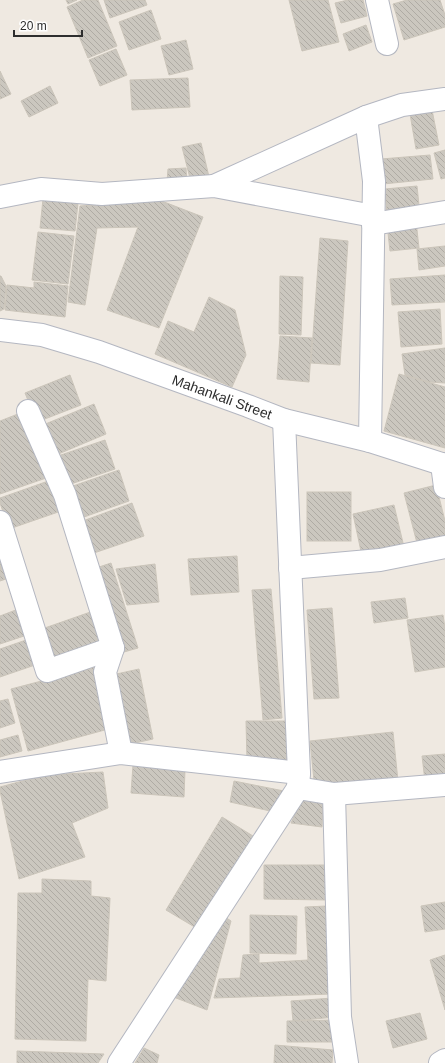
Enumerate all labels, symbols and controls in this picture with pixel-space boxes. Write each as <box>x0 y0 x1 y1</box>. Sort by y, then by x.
scale bar <box>14 12 82 38</box>
text: 20 m <box>20 19 47 33</box>
street label: Mahankali Street <box>170 372 274 423</box>

